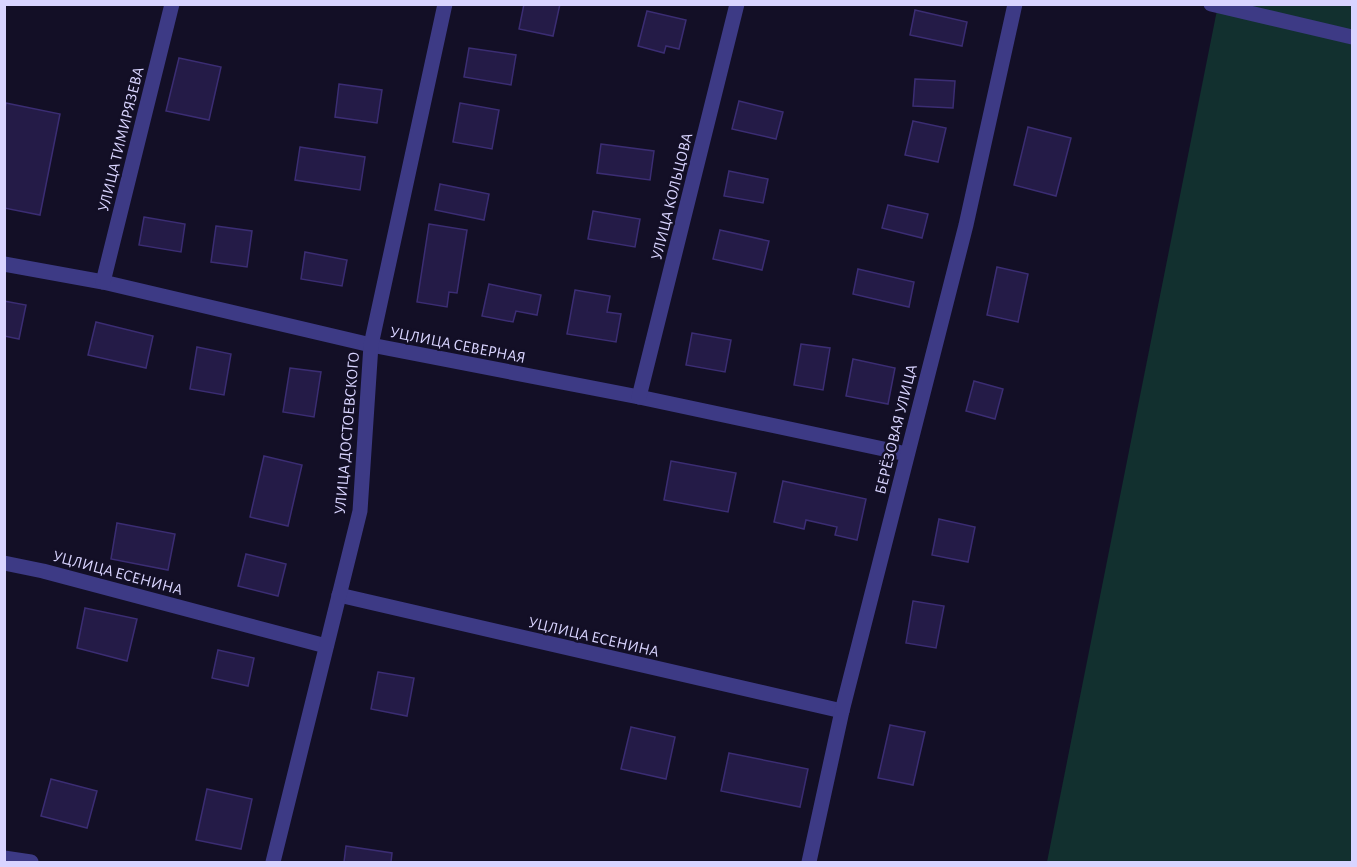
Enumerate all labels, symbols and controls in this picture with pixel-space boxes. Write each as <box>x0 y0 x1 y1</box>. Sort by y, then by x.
street label: УЛИЦА ТИМИРЯЗЕВА <box>95 65 147 213</box>
street label: УЛИЦА КОЛЬЦОВА <box>648 131 696 261</box>
street label: УЦЛИЦА СЕВЕРНАЯ <box>389 324 527 366</box>
street label: УЛИЦА ДОСТОЕВСКОГО <box>332 351 362 515</box>
street label: БЕРЁЗОВАЯ УЛИЦА <box>870 362 920 496</box>
street label: УЦЛИЦА ЕСЕНИНА <box>51 548 185 598</box>
street label: УЦЛИЦА ЕСЕНИНА <box>527 614 661 660</box>

